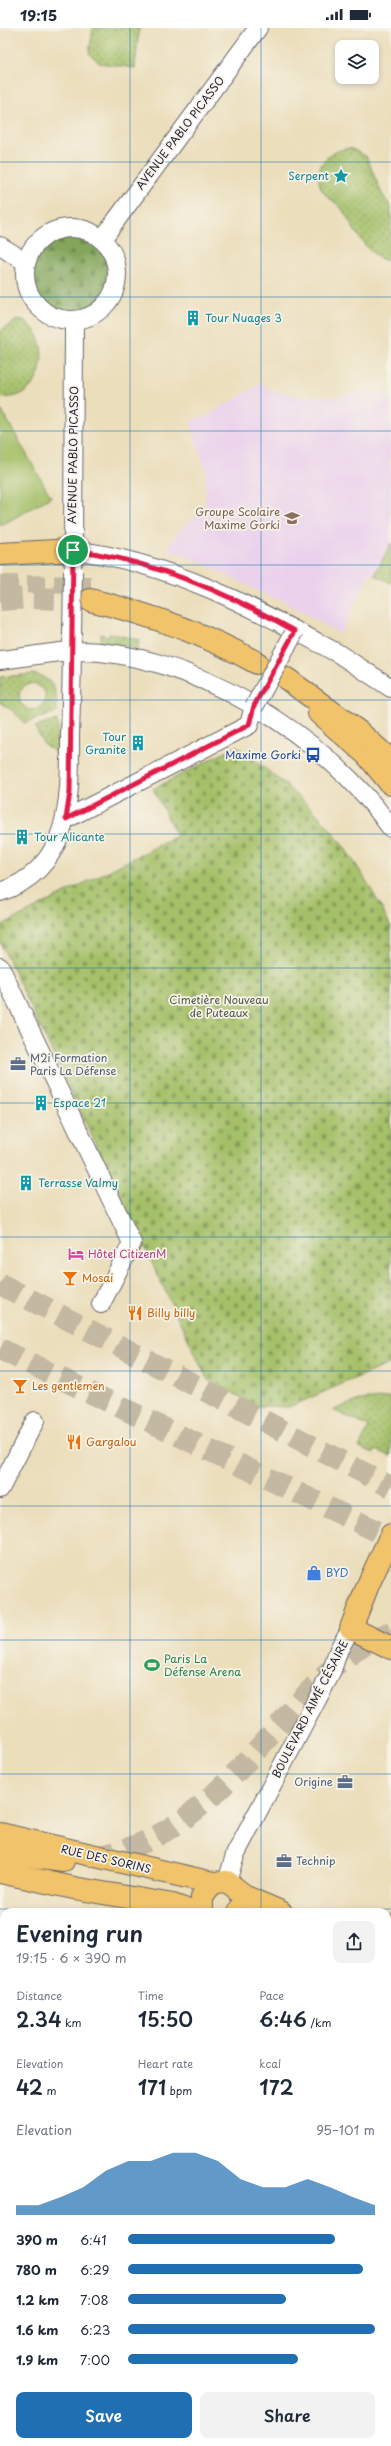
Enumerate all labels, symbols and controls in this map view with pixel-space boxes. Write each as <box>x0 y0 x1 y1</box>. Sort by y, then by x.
text: 19:15 <box>20 3 57 26</box>
map controls <box>335 40 379 84</box>
button: layers <box>335 40 379 84</box>
street label: AVENUE PABLO PICASSO <box>131 72 228 193</box>
place label: Serpent <box>288 167 330 184</box>
place icon: Serpent <box>332 167 350 185</box>
building icon: Tour Nuages 3 <box>184 309 202 327</box>
place label: Tour Nuages 3 <box>205 309 282 326</box>
street label: AVENUE PABLO PICASSO <box>63 386 82 524</box>
place label: Groupe Scolaire Maxime Gorki <box>195 503 280 533</box>
school or university icon: Groupe Scolaire Maxime Gorki <box>283 509 301 527</box>
pin <box>56 533 90 567</box>
icon: arrive <box>62 539 84 561</box>
place label: Tour Granite <box>85 728 127 758</box>
building icon: Tour Granite <box>129 734 147 752</box>
place label: Maxime Gorki <box>225 746 301 763</box>
bus stop icon: Maxime Gorki <box>304 746 322 764</box>
building icon: Tour Alicante <box>13 828 31 846</box>
place label: Tour Alicante <box>34 828 105 845</box>
park label: Cimetière Nouveau de Puteaux <box>169 991 269 1021</box>
place label: M2i Formation Paris La Défense <box>30 1049 117 1079</box>
office icon: M2i Formation Paris La Défense <box>9 1055 27 1073</box>
building icon: Espace 21 <box>32 1094 50 1112</box>
place label: Espace 21 <box>53 1094 106 1111</box>
building icon: Terrasse Valmy <box>17 1174 35 1192</box>
place label: Terrasse Valmy <box>38 1174 118 1191</box>
hotel icon: Hôtel CitizenM <box>67 1245 85 1263</box>
place label: Hôtel CitizenM <box>88 1245 166 1262</box>
bar icon: Mosai <box>61 1269 79 1287</box>
place label: Mosai <box>82 1269 113 1286</box>
restaurant icon: Billy billy <box>126 1304 144 1322</box>
place label: Billy billy <box>147 1304 195 1321</box>
bar icon: Les gentlemen <box>11 1377 29 1395</box>
place label: Les gentlemen <box>32 1377 105 1394</box>
restaurant icon: Gargalou <box>65 1433 83 1451</box>
place label: Gargalou <box>86 1433 136 1450</box>
shop icon: BYD <box>305 1564 323 1582</box>
place label: BYD <box>326 1564 349 1581</box>
street label: BOULEVARD AIMÉ CÉSAIRE <box>267 1637 352 1781</box>
place label: Paris La Défense Arena <box>164 1650 241 1680</box>
sports icon: Paris La Défense Arena <box>143 1656 161 1674</box>
place label: Origine <box>294 1773 333 1790</box>
office icon: Origine <box>336 1773 354 1791</box>
street label: RUE DES SORINS <box>59 1840 153 1877</box>
office icon: Technip <box>275 1852 293 1870</box>
place label: Technip <box>296 1852 335 1869</box>
text: Evening run <box>16 1916 143 1949</box>
button: share <box>333 1921 375 1963</box>
text: 19:15 · 6 × 390 m <box>16 1948 126 1967</box>
text: Distance <box>16 1987 62 2004</box>
text: Time <box>138 1987 164 2004</box>
text: Pace <box>259 1987 284 2004</box>
text: 2.34 <box>16 2004 62 2034</box>
text: 15:50 <box>138 2004 193 2034</box>
text: 6:46 <box>259 2004 307 2034</box>
text: km <box>62 2014 82 2031</box>
text: /km <box>307 2014 332 2031</box>
text: Elevation <box>16 2055 63 2072</box>
text: Heart rate <box>138 2055 193 2072</box>
text: kcal <box>259 2055 281 2072</box>
text: 42 <box>16 2072 43 2102</box>
text: 171 <box>138 2072 166 2102</box>
text: 172 <box>259 2072 294 2102</box>
text: m <box>43 2082 57 2099</box>
text: bpm <box>166 2082 192 2099</box>
text: Elevation <box>16 2120 72 2139</box>
text: 95–101 m <box>316 2120 375 2139</box>
text: 390 m <box>16 2230 58 2249</box>
text: 6:41 <box>80 2230 106 2249</box>
text: 780 m <box>16 2260 57 2279</box>
text: 6:29 <box>80 2260 109 2279</box>
text: 1.2 km <box>16 2290 59 2309</box>
text: 7:08 <box>80 2290 109 2309</box>
text: 1.6 km <box>16 2320 58 2339</box>
text: 6:23 <box>80 2320 110 2339</box>
text: 1.9 km <box>16 2350 58 2369</box>
text: 7:00 <box>80 2350 110 2369</box>
button: Save <box>16 2392 192 2438</box>
button: Share <box>200 2392 375 2438</box>

